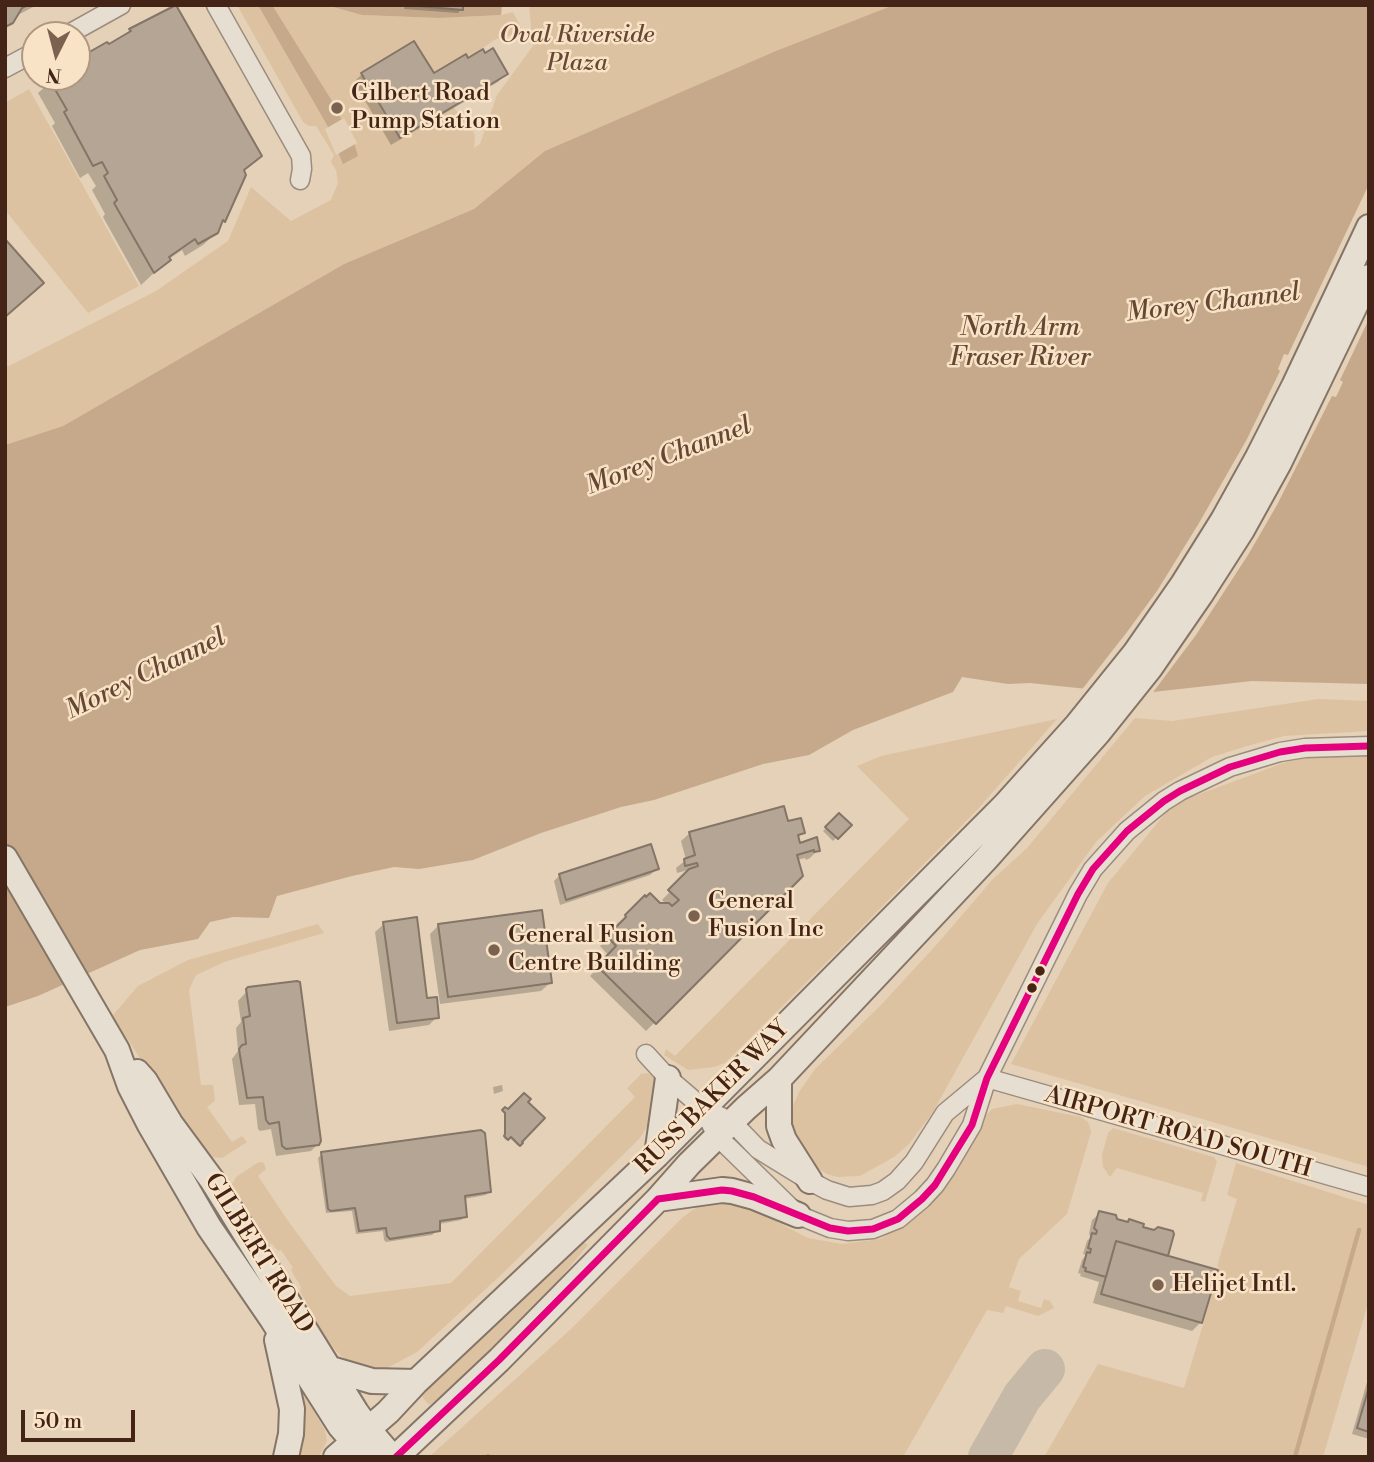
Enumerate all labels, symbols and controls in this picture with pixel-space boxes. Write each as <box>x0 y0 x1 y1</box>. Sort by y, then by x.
north arrow <box>21 21 91 91</box>
park label: Oval Riverside Plaza <box>499 22 655 78</box>
text: N <box>45 62 63 88</box>
place label: Gilbert Road Pump Station <box>351 80 500 136</box>
marker: Gilbert Road Pump Station <box>329 100 345 116</box>
water label: Morey Channel <box>1124 278 1302 330</box>
water label: North Arm Fraser River <box>949 313 1091 374</box>
water label: Morey Channel <box>582 411 756 503</box>
water label: Morey Channel <box>61 623 231 727</box>
place label: General Fusion Inc <box>708 888 824 944</box>
marker: General Fusion Inc <box>686 908 702 924</box>
place label: General Fusion Centre Building <box>508 922 681 978</box>
marker: General Fusion Centre Building <box>486 942 502 958</box>
unlabelled marker <box>1033 964 1047 978</box>
unlabelled marker <box>1025 981 1039 995</box>
street label: RUSS BAKER WAY <box>630 1015 796 1181</box>
street label: AIRPORT ROAD SOUTH <box>1041 1081 1315 1185</box>
street label: GILBERT ROAD <box>197 1169 319 1339</box>
place label: Helijet Intl. <box>1172 1271 1296 1299</box>
marker: Helijet Intl. <box>1150 1277 1166 1293</box>
scale bar <box>24 1396 138 1440</box>
text: 50 m <box>34 1409 82 1435</box>

